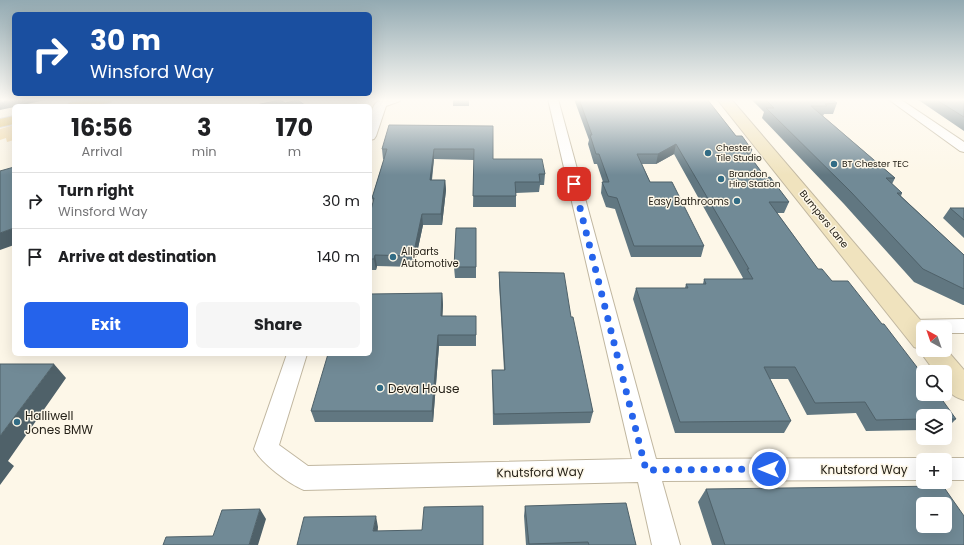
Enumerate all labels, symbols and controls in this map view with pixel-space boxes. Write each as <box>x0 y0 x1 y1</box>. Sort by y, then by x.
text: 30 m <box>90 21 161 60</box>
icon: right <box>24 28 76 80</box>
text: Winsford Way <box>90 59 214 84</box>
text: 16:56 <box>71 111 133 144</box>
text: 3 <box>197 111 212 144</box>
text: 170 <box>276 111 313 144</box>
text: Arrival <box>81 142 122 161</box>
text: min <box>192 142 217 161</box>
text: m <box>288 142 301 161</box>
place label: Chester Tile Studio <box>716 142 762 164</box>
marker: Chester Tile Studio <box>703 148 713 158</box>
place label: BT Chester TEC <box>842 158 909 170</box>
marker: BT Chester TEC <box>829 159 839 169</box>
pin <box>557 167 591 201</box>
place label: Brandon Hire Station <box>729 168 781 190</box>
icon: arrive <box>563 173 585 195</box>
marker: Brandon Hire Station <box>716 174 726 184</box>
text: Turn right <box>58 180 134 201</box>
street label: Bumpers Lane <box>796 187 852 251</box>
icon: right <box>24 190 46 212</box>
text: 30 m <box>322 190 360 211</box>
place label: Easy Bathrooms <box>649 194 729 209</box>
marker: Easy Bathrooms <box>732 196 742 206</box>
text: Winsford Way <box>58 202 148 221</box>
place label: Allparts Automotive <box>401 244 459 271</box>
icon: arrive <box>24 246 46 268</box>
text: Arrive at destination <box>58 246 216 267</box>
text: 140 m <box>317 246 360 267</box>
marker: Allparts Automotive <box>388 252 398 262</box>
button: Exit <box>24 302 188 348</box>
button: Share <box>196 302 360 348</box>
north arrow <box>916 321 952 357</box>
map controls <box>916 321 952 533</box>
button: search <box>916 365 952 401</box>
place label: Deva House <box>388 380 459 397</box>
marker: Deva House <box>375 383 385 393</box>
place label: Halliwell Jones BMW <box>25 407 93 438</box>
button: layers <box>916 409 952 445</box>
marker: Halliwell Jones BMW <box>12 417 22 427</box>
position arrow <box>748 448 790 490</box>
button: + <box>916 453 952 489</box>
street label: Knutsford Way <box>820 461 908 478</box>
street label: Knutsford Way <box>496 463 584 481</box>
button: − <box>916 497 952 533</box>

